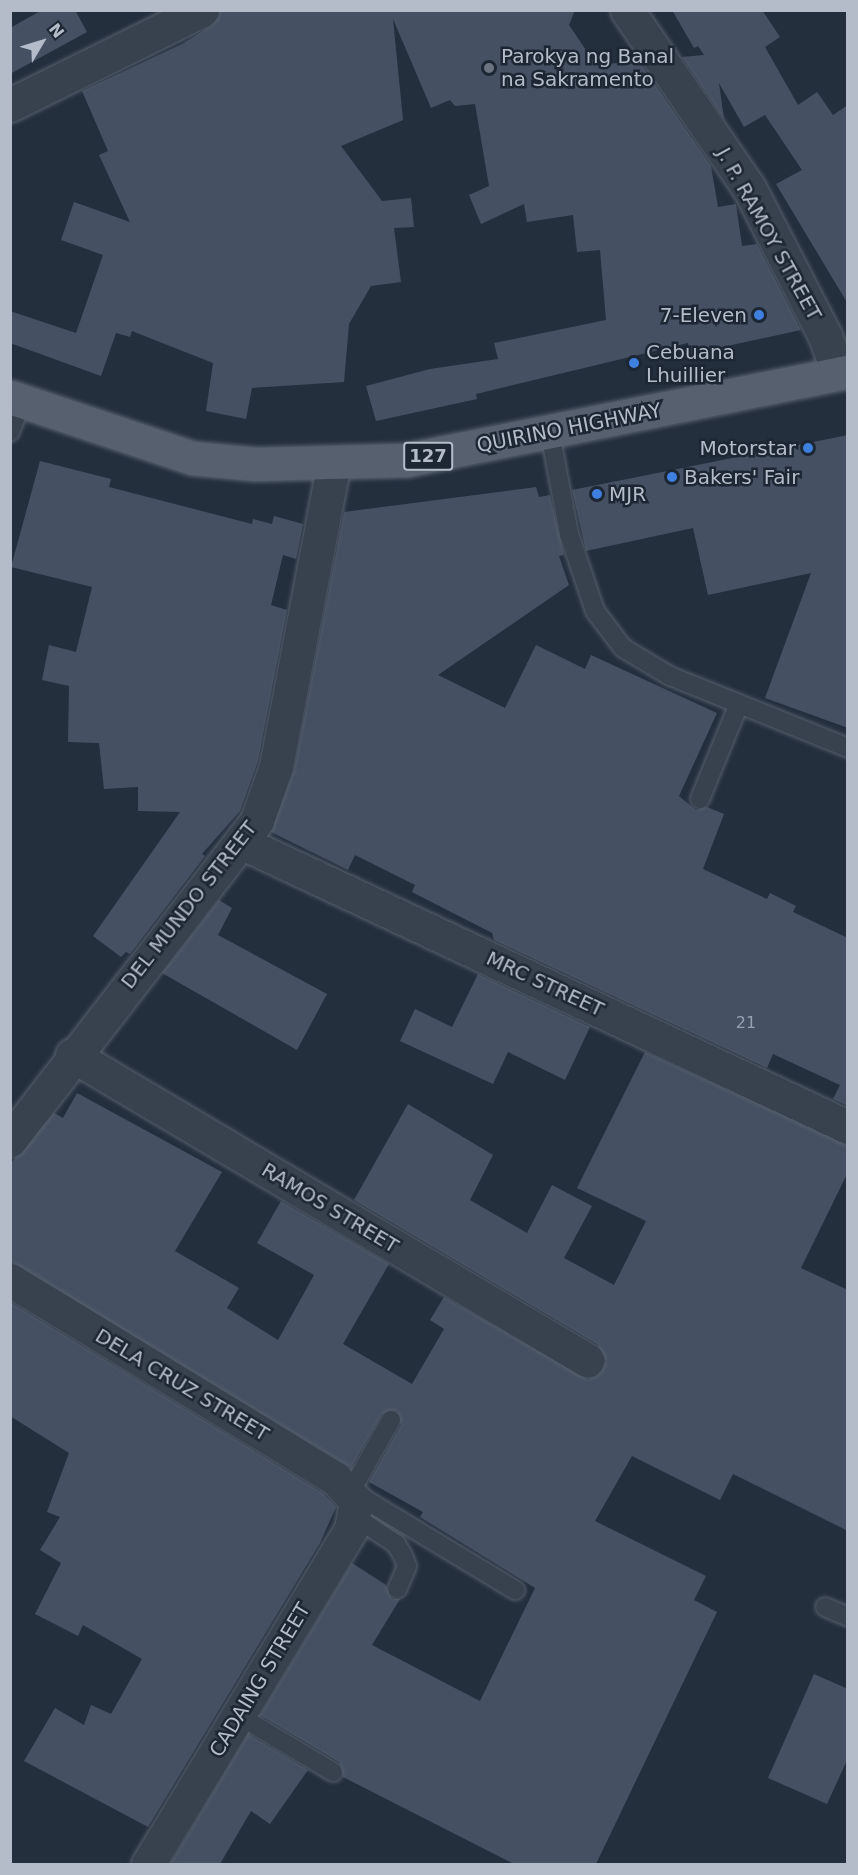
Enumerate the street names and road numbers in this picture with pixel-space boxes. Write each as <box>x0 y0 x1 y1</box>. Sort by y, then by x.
street label: J. P. RAMOY STREET <box>712 143 826 325</box>
street label: QUIRINO HIGHWAY <box>475 398 663 458</box>
road number: 127 <box>402 441 454 471</box>
street label: DEL MUNDO STREET <box>116 816 262 994</box>
street label: MRC STREET <box>482 946 608 1022</box>
street label: RAMOS STREET <box>257 1158 403 1258</box>
street label: DELA CRUZ STREET <box>91 1324 273 1446</box>
street label: CADAING STREET <box>205 1599 315 1761</box>

